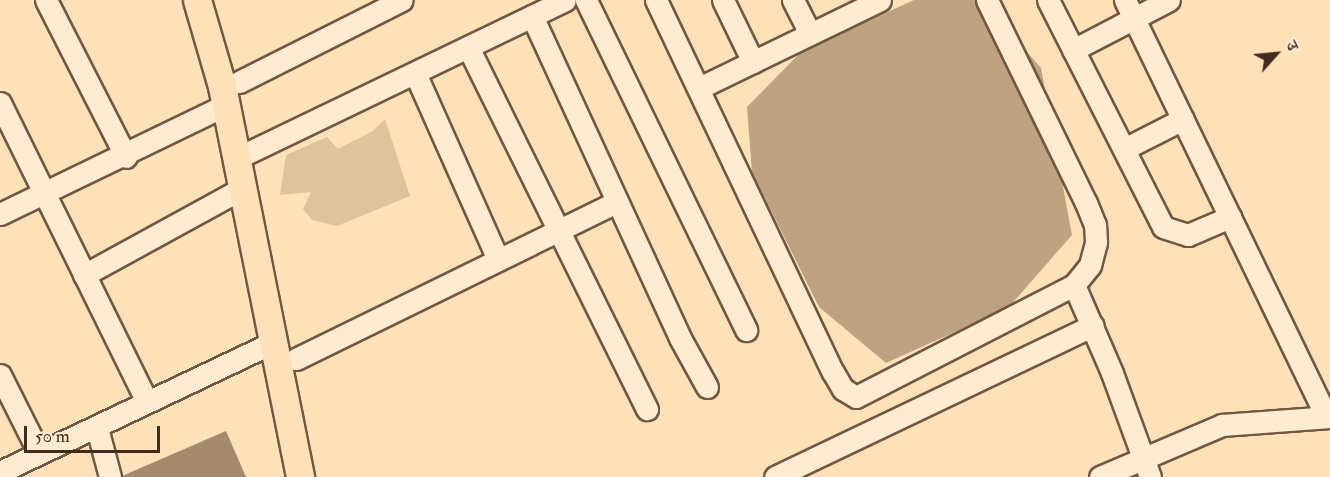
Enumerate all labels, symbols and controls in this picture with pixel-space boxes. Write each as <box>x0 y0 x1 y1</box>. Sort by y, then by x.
north arrow <box>1246 24 1306 84</box>
text: उ <box>1281 38 1303 54</box>
scale bar <box>27 414 164 452</box>
text: 50 m <box>35 425 70 448</box>

